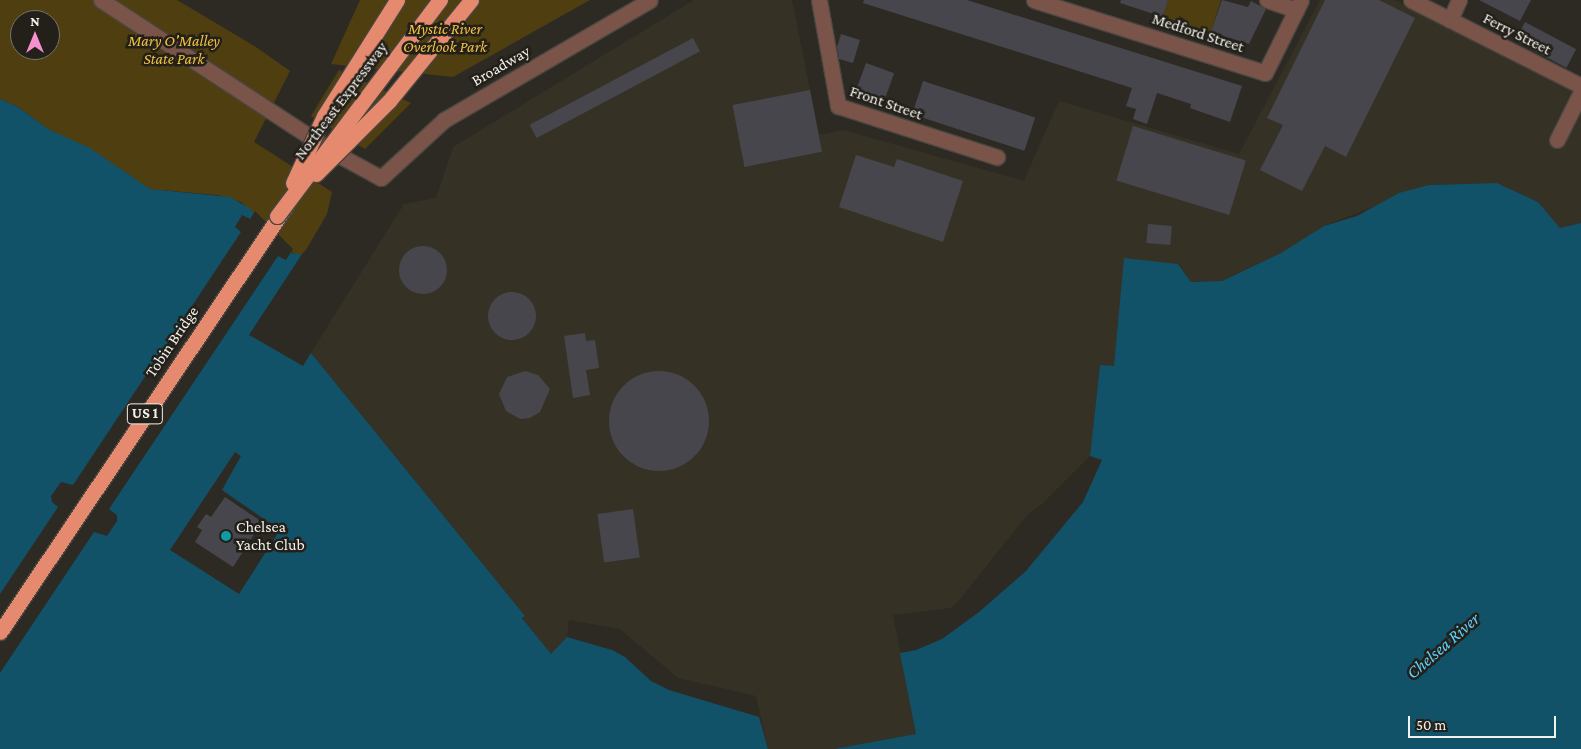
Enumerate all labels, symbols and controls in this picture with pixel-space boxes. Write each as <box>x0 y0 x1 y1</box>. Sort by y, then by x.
street label: Medford Street <box>1150 9 1246 57</box>
street label: Ferry Street <box>1480 9 1554 59</box>
north arrow <box>10 10 60 60</box>
text: N <box>30 13 40 29</box>
park label: Mystic River Overlook Park <box>403 19 487 57</box>
park label: Mary O'Malley State Park <box>128 31 220 69</box>
street label: Northeast Expressway <box>290 38 392 164</box>
street label: Broadway <box>468 42 534 90</box>
street label: Front Street <box>847 82 925 124</box>
street label: Tobin Bridge <box>141 303 203 381</box>
road number: US 1 <box>126 402 164 426</box>
place label: Chelsea Yacht Club <box>236 517 305 555</box>
marker: Chelsea Yacht Club <box>220 530 232 542</box>
water label: Chelsea River <box>1402 608 1484 684</box>
scale bar <box>1411 706 1558 738</box>
text: 50 m <box>1416 717 1446 733</box>

